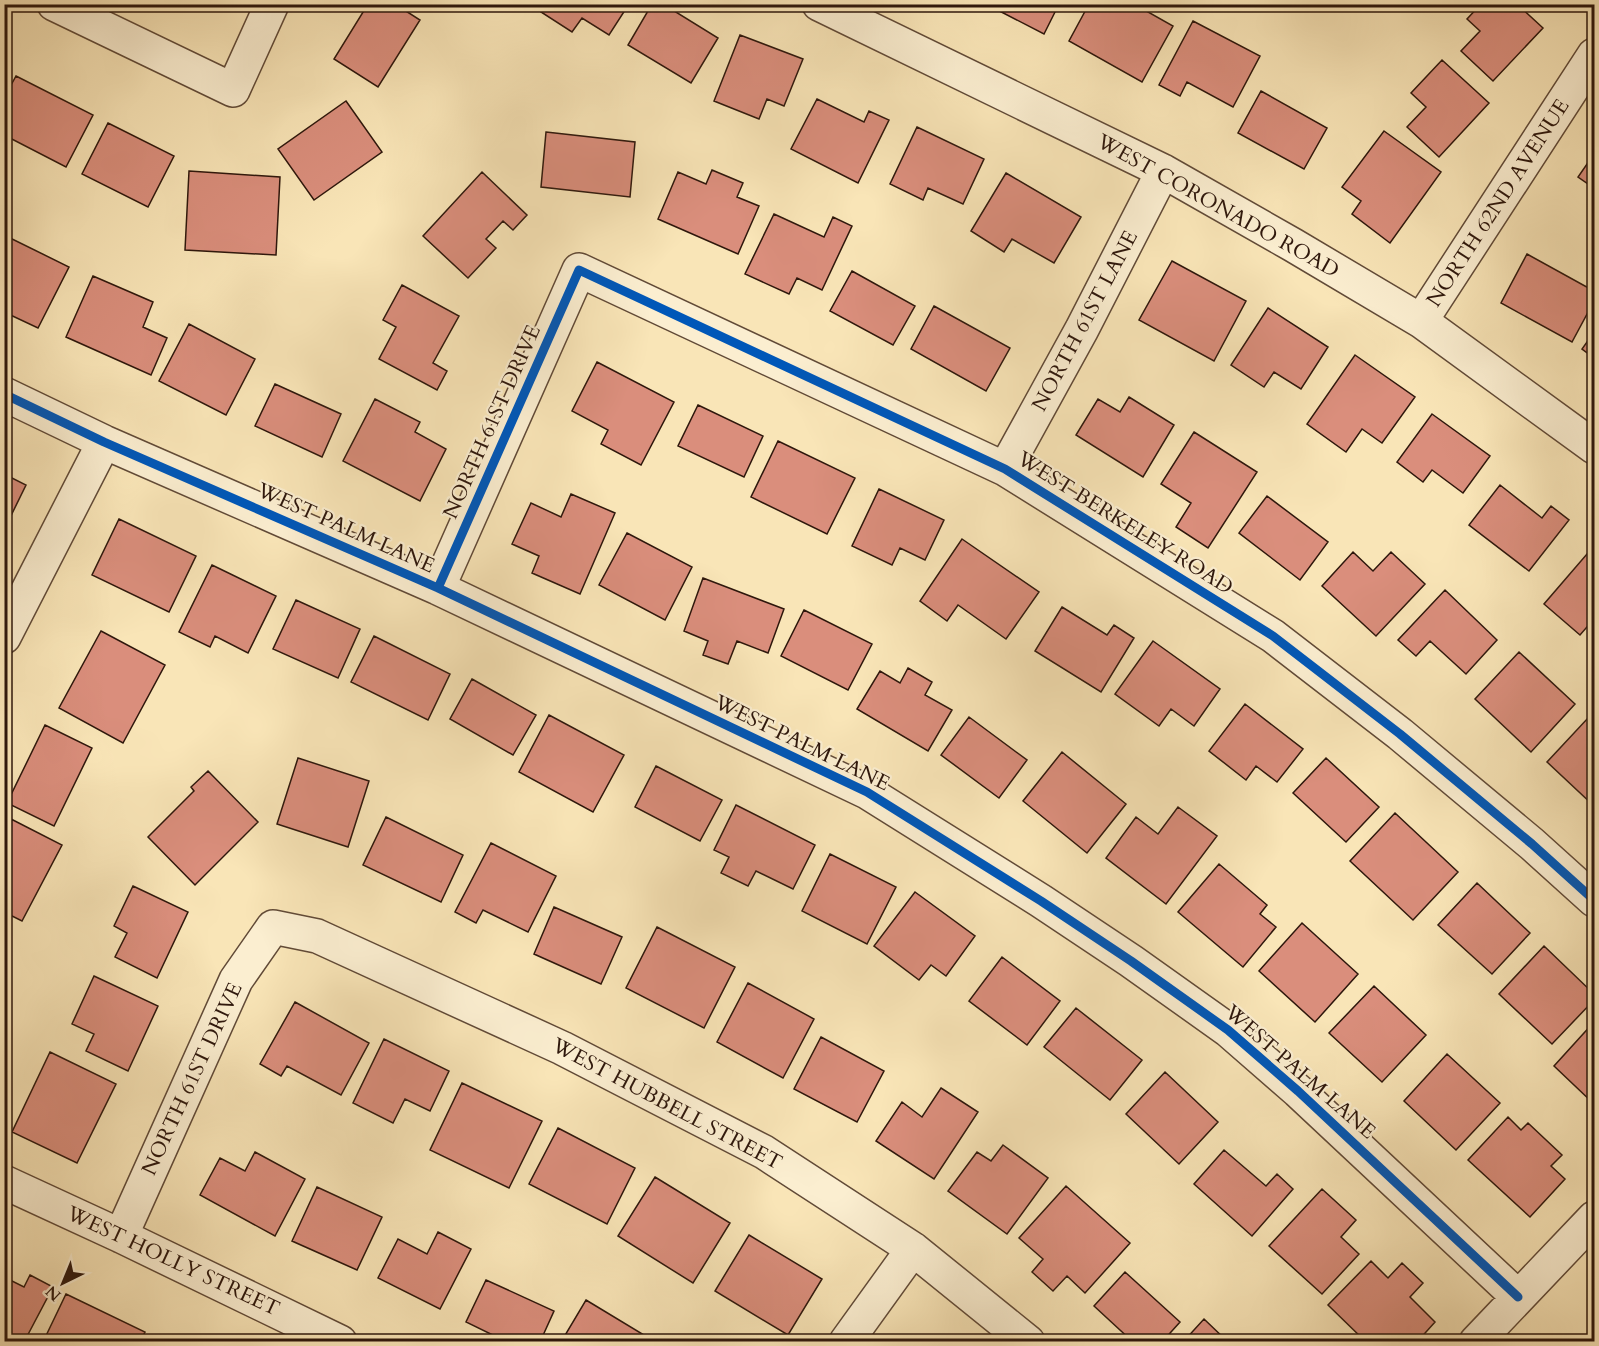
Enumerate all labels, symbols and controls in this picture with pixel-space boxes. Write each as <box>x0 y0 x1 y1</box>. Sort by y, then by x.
street label: NORTH 62ND AVENUE <box>1420 93 1576 313</box>
street label: WEST CORONADO ROAD <box>1091 127 1344 285</box>
street label: NORTH 61ST LANE <box>1025 226 1145 416</box>
street label: NORTH 61ST DRIVE <box>436 320 548 524</box>
street label: WEST BERKELEY ROAD <box>1011 444 1239 601</box>
street label: WEST PALM LANE <box>252 475 440 580</box>
street label: WEST PALM LANE <box>709 688 895 798</box>
street label: NORTH 61ST DRIVE <box>135 978 249 1180</box>
street label: WEST PALM LANE <box>1217 998 1382 1146</box>
street label: WEST HUBBELL STREET <box>546 1030 787 1177</box>
street label: WEST HOLLY STREET <box>61 1198 284 1323</box>
north arrow <box>33 1253 93 1313</box>
text: N <box>41 1280 66 1306</box>

